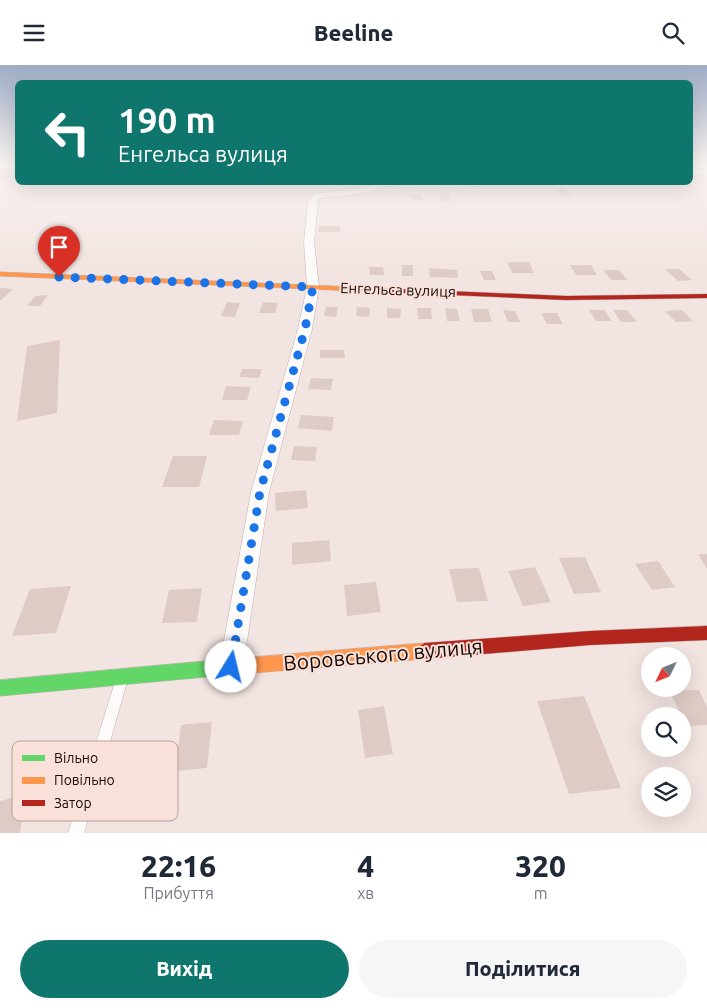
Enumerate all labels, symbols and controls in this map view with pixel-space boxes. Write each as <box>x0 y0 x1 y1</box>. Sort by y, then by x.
icon: menu <box>20 19 48 47</box>
icon: search <box>659 19 687 47</box>
text: Beeline <box>314 20 393 45</box>
icon: left <box>35 100 100 165</box>
text: 190 m <box>118 100 216 140</box>
text: Енгельса вулиця <box>118 141 288 166</box>
pin <box>38 226 80 277</box>
icon: arrive <box>45 233 73 261</box>
street label: Енгельса вулиця <box>340 279 456 300</box>
street label: Воровського вулиця <box>282 633 484 675</box>
position arrow <box>204 640 256 692</box>
north arrow <box>641 647 691 697</box>
map controls <box>641 647 691 817</box>
button: search <box>641 707 691 757</box>
legend <box>12 741 178 821</box>
text: Вільно <box>54 750 98 766</box>
button: layers <box>641 767 691 817</box>
text: Повільно <box>54 772 115 788</box>
text: Затор <box>54 795 92 811</box>
text: 22:16 <box>141 849 216 883</box>
text: 4 <box>357 849 374 883</box>
text: 320 <box>515 849 566 883</box>
text: Прибуття <box>143 884 214 902</box>
text: хв <box>357 884 374 902</box>
text: m <box>534 884 547 902</box>
button: Вихід <box>20 940 349 998</box>
button: Поділитися <box>359 940 687 998</box>

